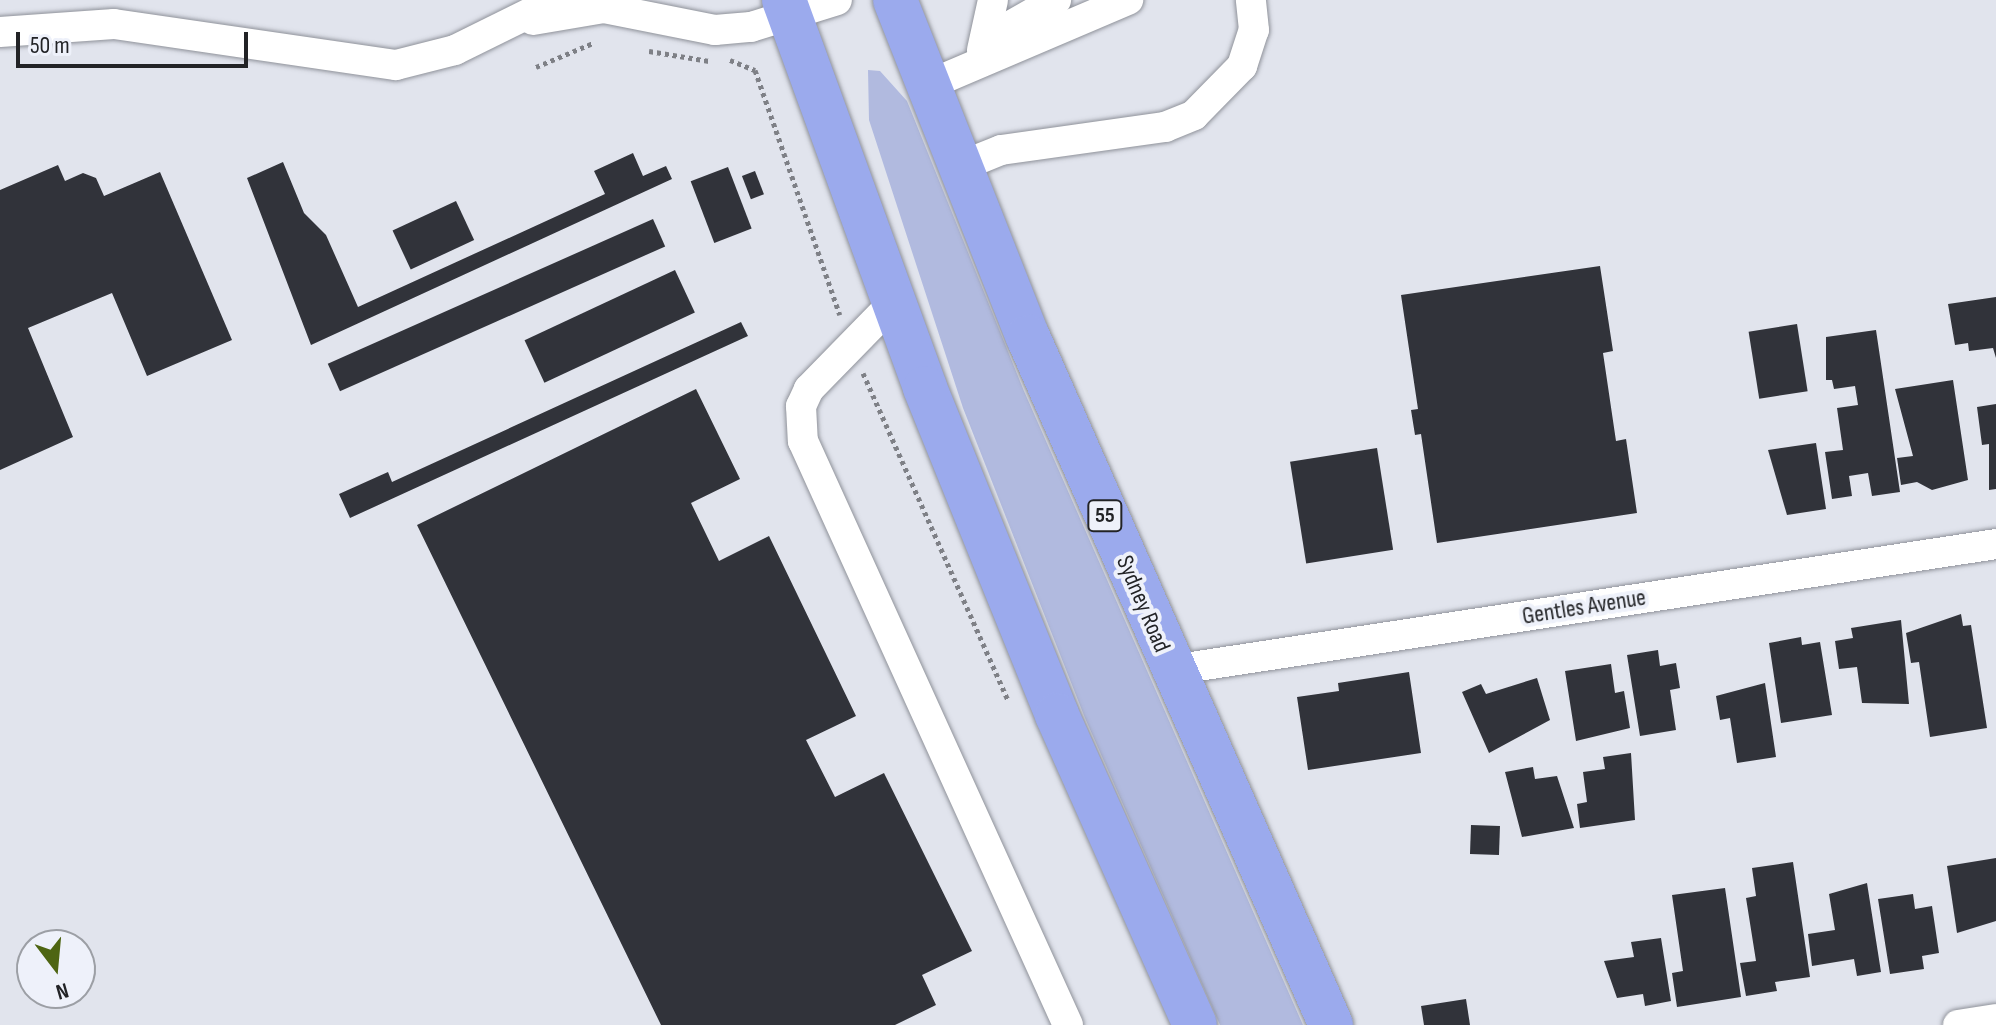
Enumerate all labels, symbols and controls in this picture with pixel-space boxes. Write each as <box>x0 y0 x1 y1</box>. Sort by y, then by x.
scale bar <box>20 16 252 66</box>
text: 50 m <box>30 31 70 60</box>
road number: 55 <box>1087 498 1123 534</box>
street label: Sydney Road <box>1110 551 1176 657</box>
street label: Gentles Avenue <box>1520 583 1648 631</box>
north arrow <box>16 929 96 1009</box>
text: N <box>53 976 72 1005</box>

